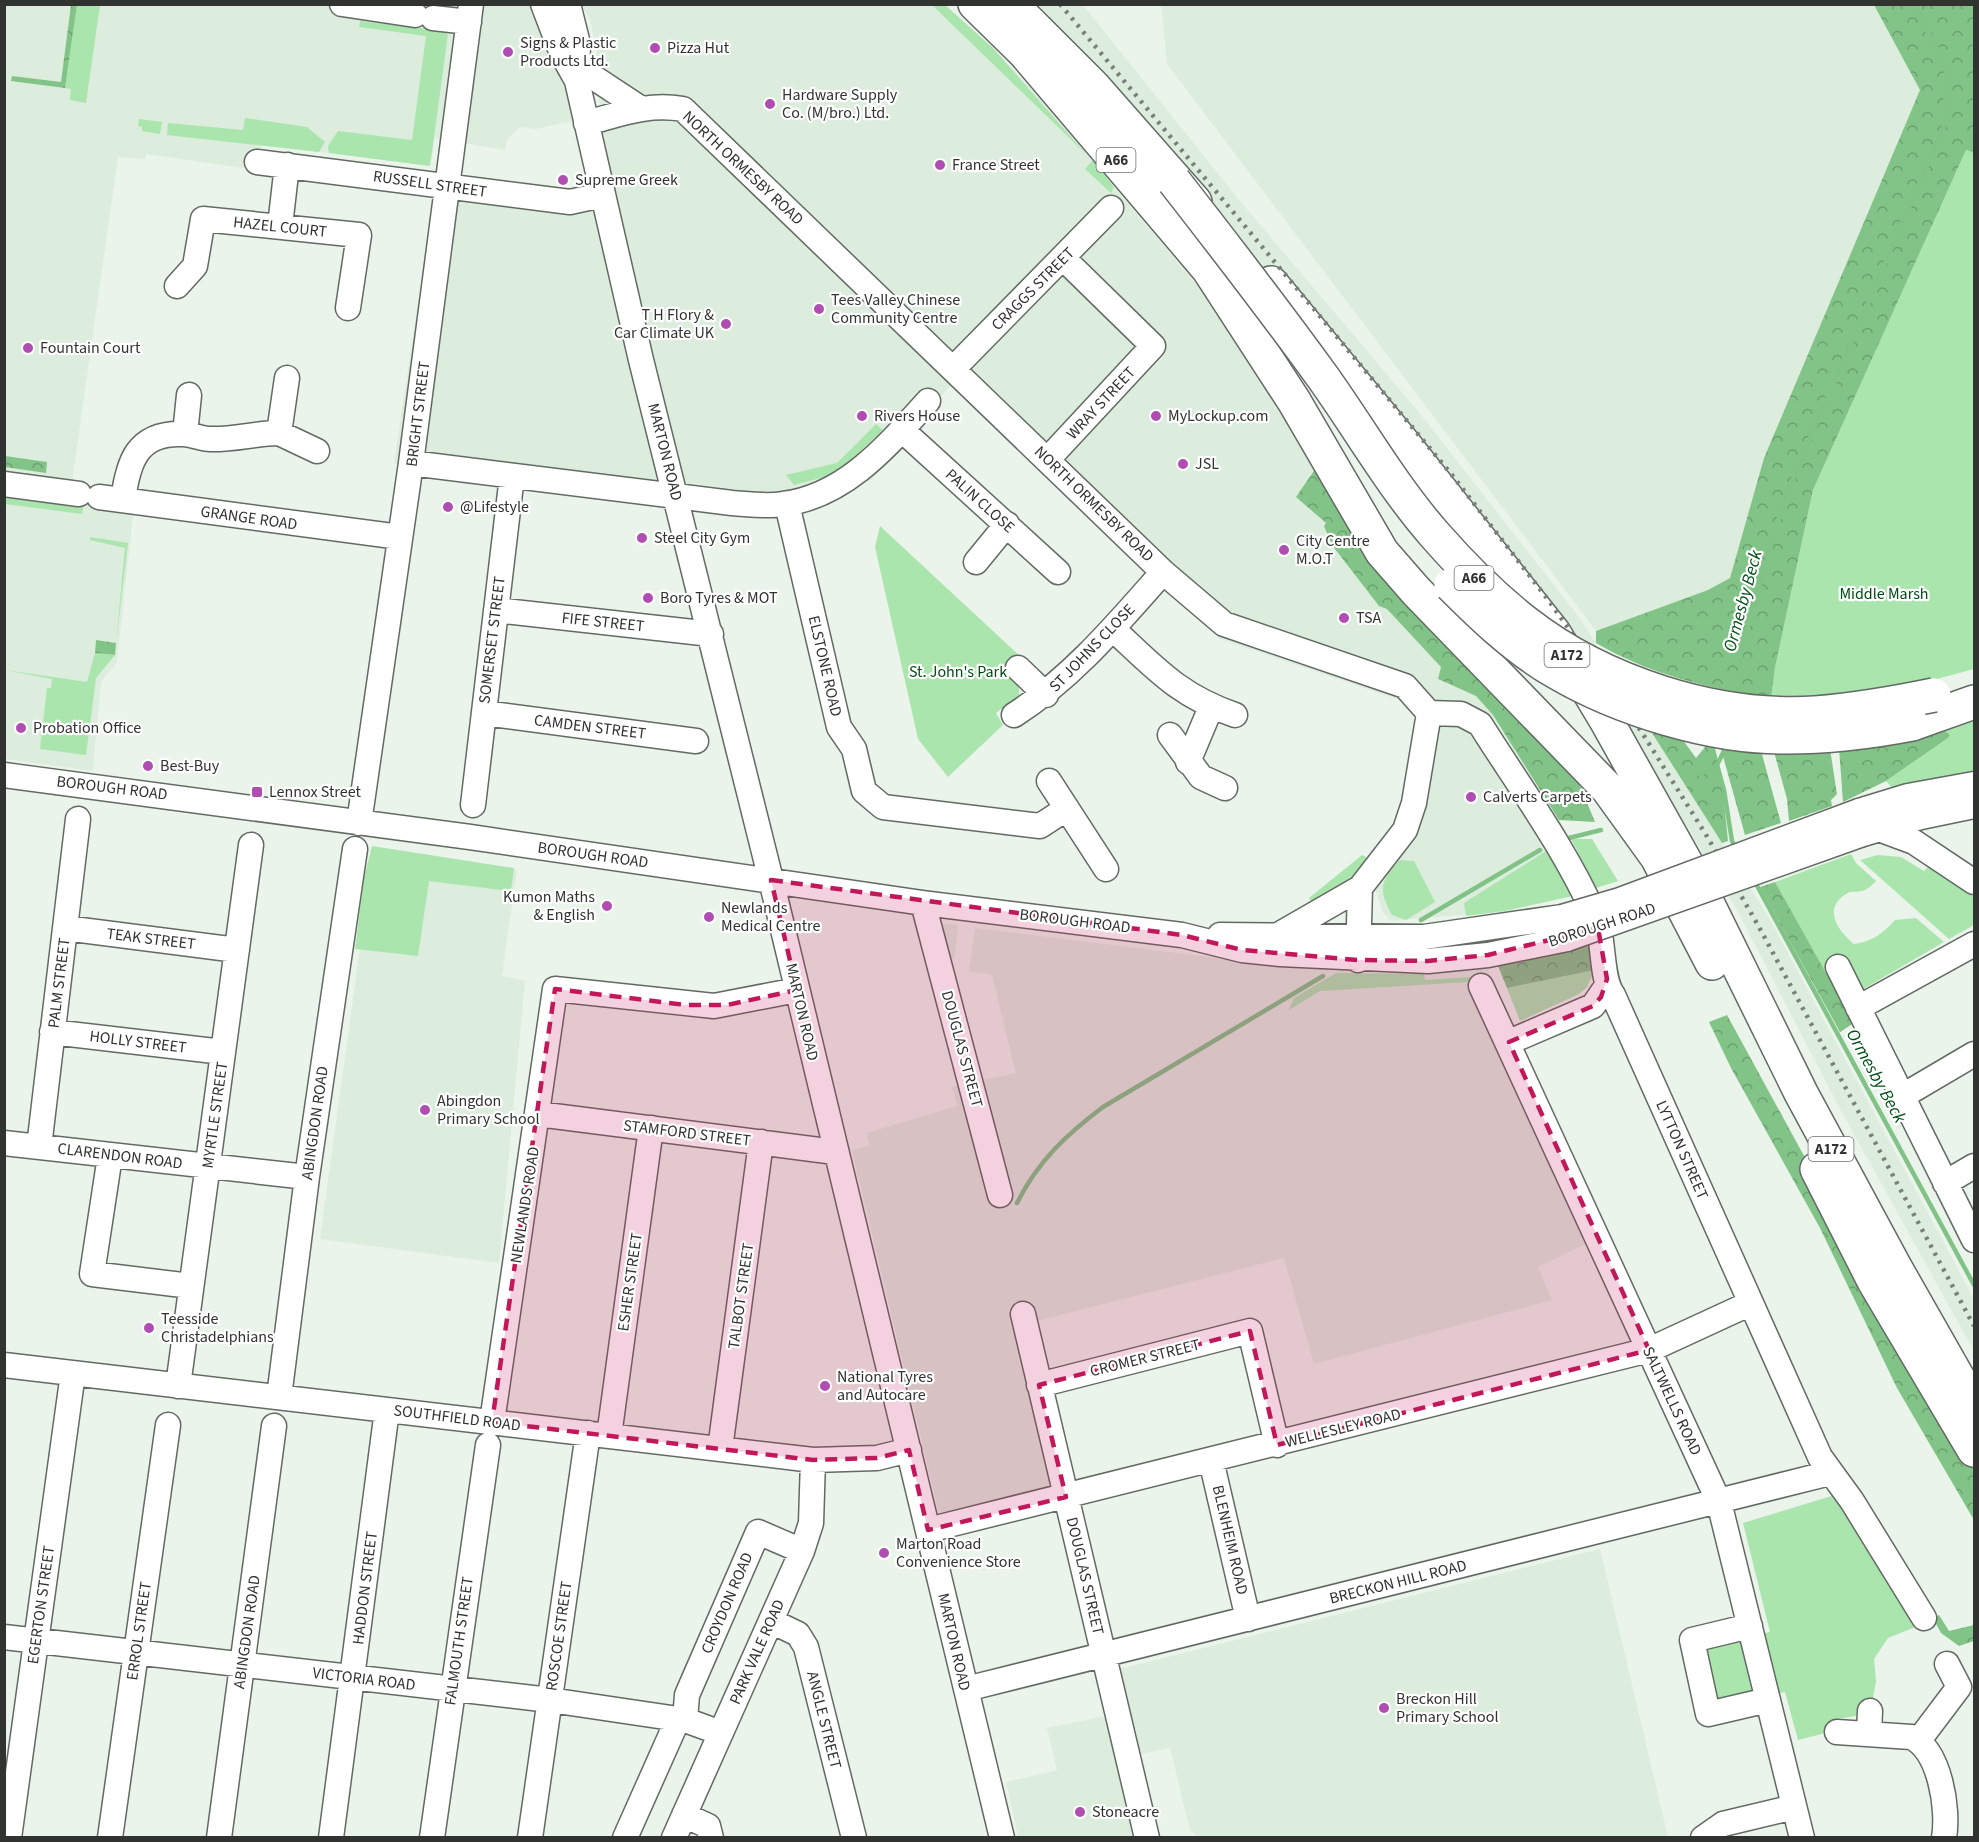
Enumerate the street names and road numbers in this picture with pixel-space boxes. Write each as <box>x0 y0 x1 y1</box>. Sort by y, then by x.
street label: NORTH ORMESBY ROAD <box>678 106 809 230</box>
road number: A66 <box>1096 148 1136 172</box>
street label: RUSSELL STREET <box>372 165 489 203</box>
street label: HAZEL COURT <box>232 211 328 243</box>
street label: CRAGGS STREET <box>986 242 1080 336</box>
street label: BRIGHT STREET <box>401 360 435 468</box>
street label: WRAY STREET <box>1061 361 1141 444</box>
street label: MARTON ROAD <box>642 401 688 503</box>
street label: NORTH ORMESBY ROAD <box>1029 441 1159 567</box>
street label: PALIN CLOSE <box>940 464 1020 538</box>
street label: GRANGE ROAD <box>199 500 299 536</box>
road number: A66 <box>1454 566 1494 590</box>
street label: SOMERSET STREET <box>473 575 511 705</box>
street label: ST JOHNS CLOSE <box>1044 599 1140 697</box>
street label: FIFE STREET <box>561 607 646 637</box>
street label: ELSTONE ROAD <box>803 613 847 719</box>
road number: A172 <box>1544 643 1590 667</box>
street label: CAMDEN STREET <box>533 709 648 745</box>
street label: BOROUGH ROAD <box>55 770 169 806</box>
street label: BOROUGH ROAD <box>536 836 650 874</box>
street label: BOROUGH ROAD <box>1545 897 1659 953</box>
street label: BOROUGH ROAD <box>1018 903 1132 939</box>
street label: TEAK STREET <box>105 923 197 955</box>
street label: PALM STREET <box>43 936 76 1029</box>
street label: MARTON ROAD <box>780 961 824 1063</box>
street label: DOUGLAS STREET <box>936 988 988 1110</box>
street label: HOLLY STREET <box>88 1025 188 1059</box>
street label: MYRTLE STREET <box>197 1060 233 1170</box>
street label: ABINGDON ROAD <box>296 1065 334 1181</box>
street label: LYTTON STREET <box>1650 1097 1714 1203</box>
street label: STAMFORD STREET <box>622 1114 752 1152</box>
street label: CLARENDON ROAD <box>56 1137 184 1175</box>
road number: A172 <box>1808 1137 1854 1161</box>
street label: NEWLANDS ROAD <box>505 1145 545 1265</box>
street label: ESHER STREET <box>612 1231 648 1333</box>
street label: TALBOT STREET <box>723 1241 759 1351</box>
street label: CROMER STREET <box>1088 1334 1203 1382</box>
street label: SALTWELLS ROAD <box>1637 1343 1707 1459</box>
street label: SOUTHFIELD ROAD <box>392 1399 522 1437</box>
street label: WELLESLEY ROAD <box>1283 1403 1403 1453</box>
street label: BLENHEIM ROAD <box>1207 1483 1253 1597</box>
street label: DOUGLAS STREET <box>1061 1515 1109 1637</box>
street label: HADDON STREET <box>347 1530 383 1646</box>
street label: EGERTON STREET <box>22 1544 60 1666</box>
street label: CROYDON ROAD <box>696 1549 758 1657</box>
street label: BRECKON HILL ROAD <box>1327 1554 1469 1610</box>
street label: ABINGDON ROAD <box>228 1574 266 1690</box>
street label: FALMOUTH STREET <box>439 1575 479 1707</box>
street label: ROSCOE STREET <box>540 1579 578 1692</box>
street label: ERROL STREET <box>121 1580 157 1682</box>
street label: MARTON ROAD <box>932 1591 976 1693</box>
street label: PARK VALE ROAD <box>724 1596 790 1708</box>
street label: VICTORIA ROAD <box>311 1662 417 1696</box>
street label: ANGLE STREET <box>801 1669 847 1771</box>

